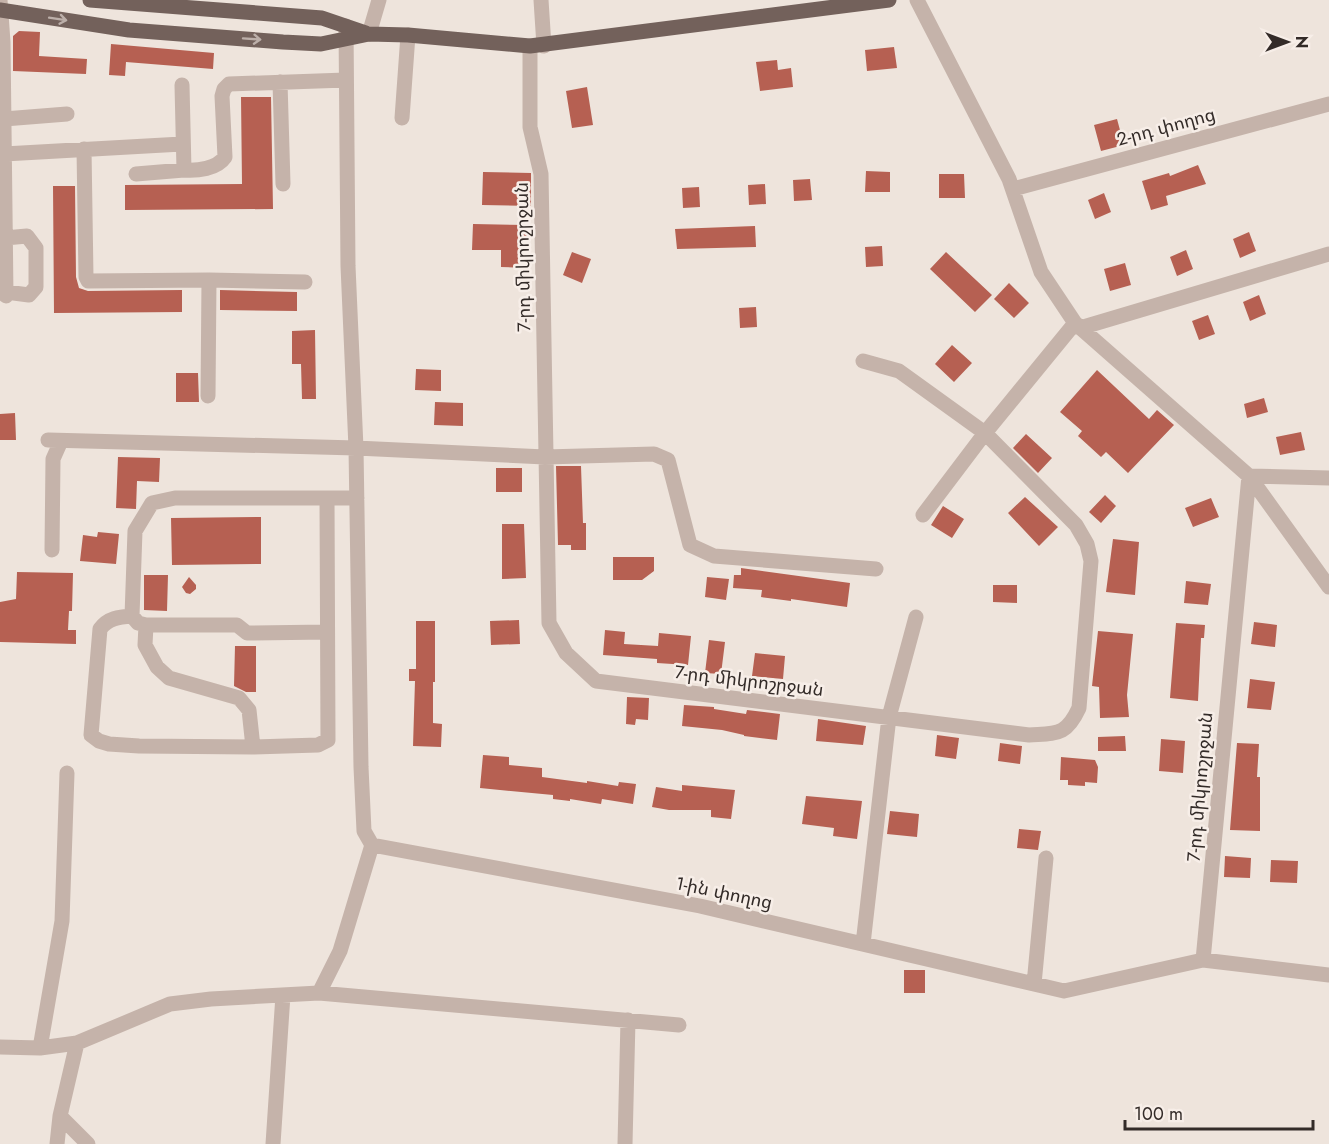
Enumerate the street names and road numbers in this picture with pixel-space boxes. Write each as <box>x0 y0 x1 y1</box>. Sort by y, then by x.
street label: 2-րդ փողոց <box>1114 101 1218 153</box>
street label: 7-րդ միկրոշրջան <box>509 182 537 332</box>
street label: 7-րդ միկրոշրջան <box>673 659 825 703</box>
street label: 7-րդ միկրոշրջան <box>1181 711 1219 863</box>
street label: 1-ին փողոց <box>673 870 775 916</box>

